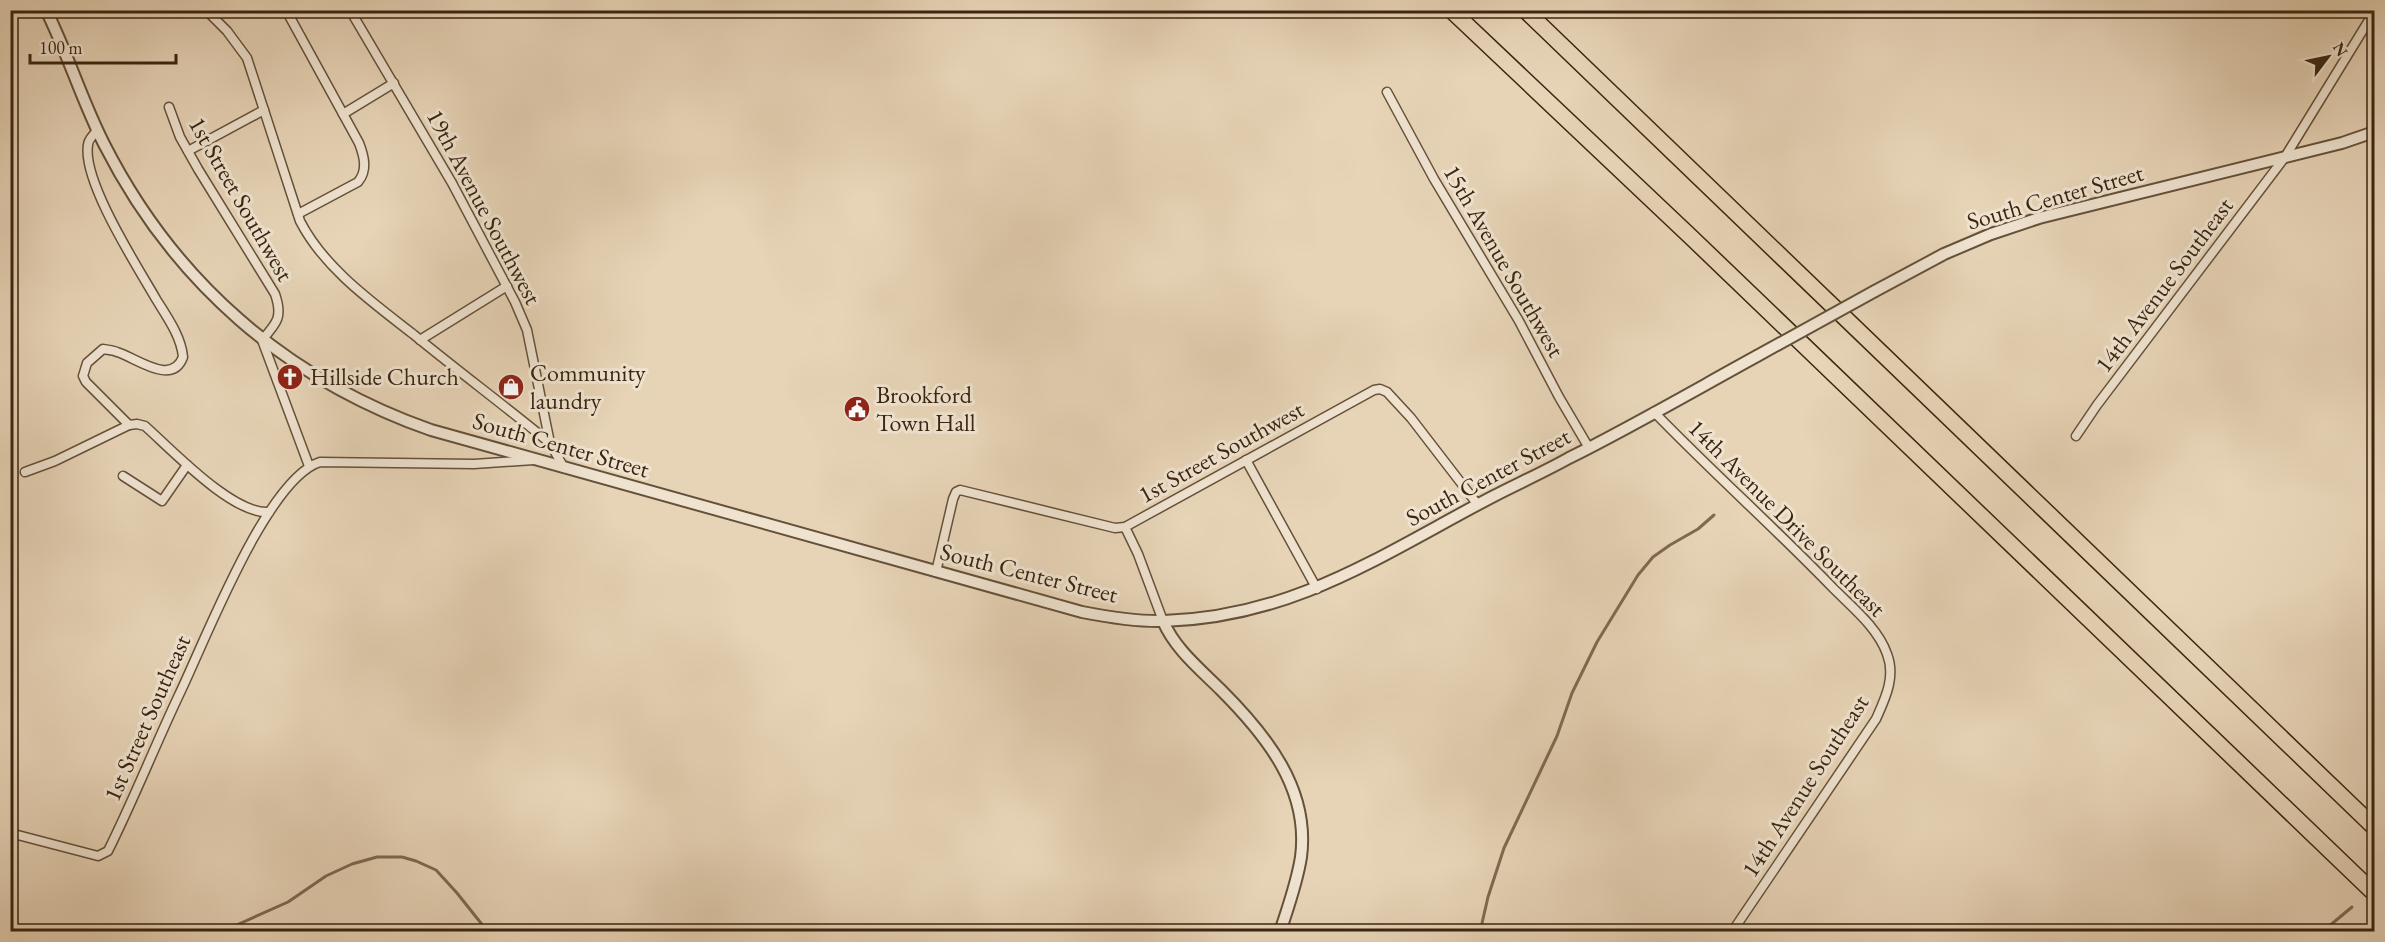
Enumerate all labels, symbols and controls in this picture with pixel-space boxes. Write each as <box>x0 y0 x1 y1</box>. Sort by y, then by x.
scale bar <box>30 27 176 65</box>
north arrow <box>2298 27 2358 87</box>
text: 100 m <box>39 36 83 59</box>
text: N <box>2328 38 2353 60</box>
street label: 19th Avenue Southwest <box>420 104 549 310</box>
street label: 1st Street Southwest <box>182 111 301 287</box>
street label: South Center Street <box>1963 156 2147 236</box>
street label: 15th Avenue Southwest <box>1437 159 1572 363</box>
street label: 14th Avenue Southeast <box>2088 191 2240 378</box>
place label: Community laundry <box>530 357 646 416</box>
place label: Hillside Church <box>310 361 459 392</box>
church icon: Hillside Church <box>275 362 305 392</box>
shop icon: Community laundry <box>496 372 526 402</box>
place label: Brookford Town Hall <box>876 379 976 438</box>
street label: 1st Street Southwest <box>1133 393 1309 510</box>
public building icon: Brookford Town Hall <box>842 394 872 424</box>
street label: South Center Street <box>469 405 653 485</box>
street label: 14th Avenue Drive Southeast <box>1682 412 1893 623</box>
street label: South Center Street <box>1400 420 1576 533</box>
street label: South Center Street <box>937 535 1122 610</box>
street label: 1st Street Southeast <box>96 629 197 806</box>
street label: 14th Avenue Southeast <box>1734 688 1875 883</box>

